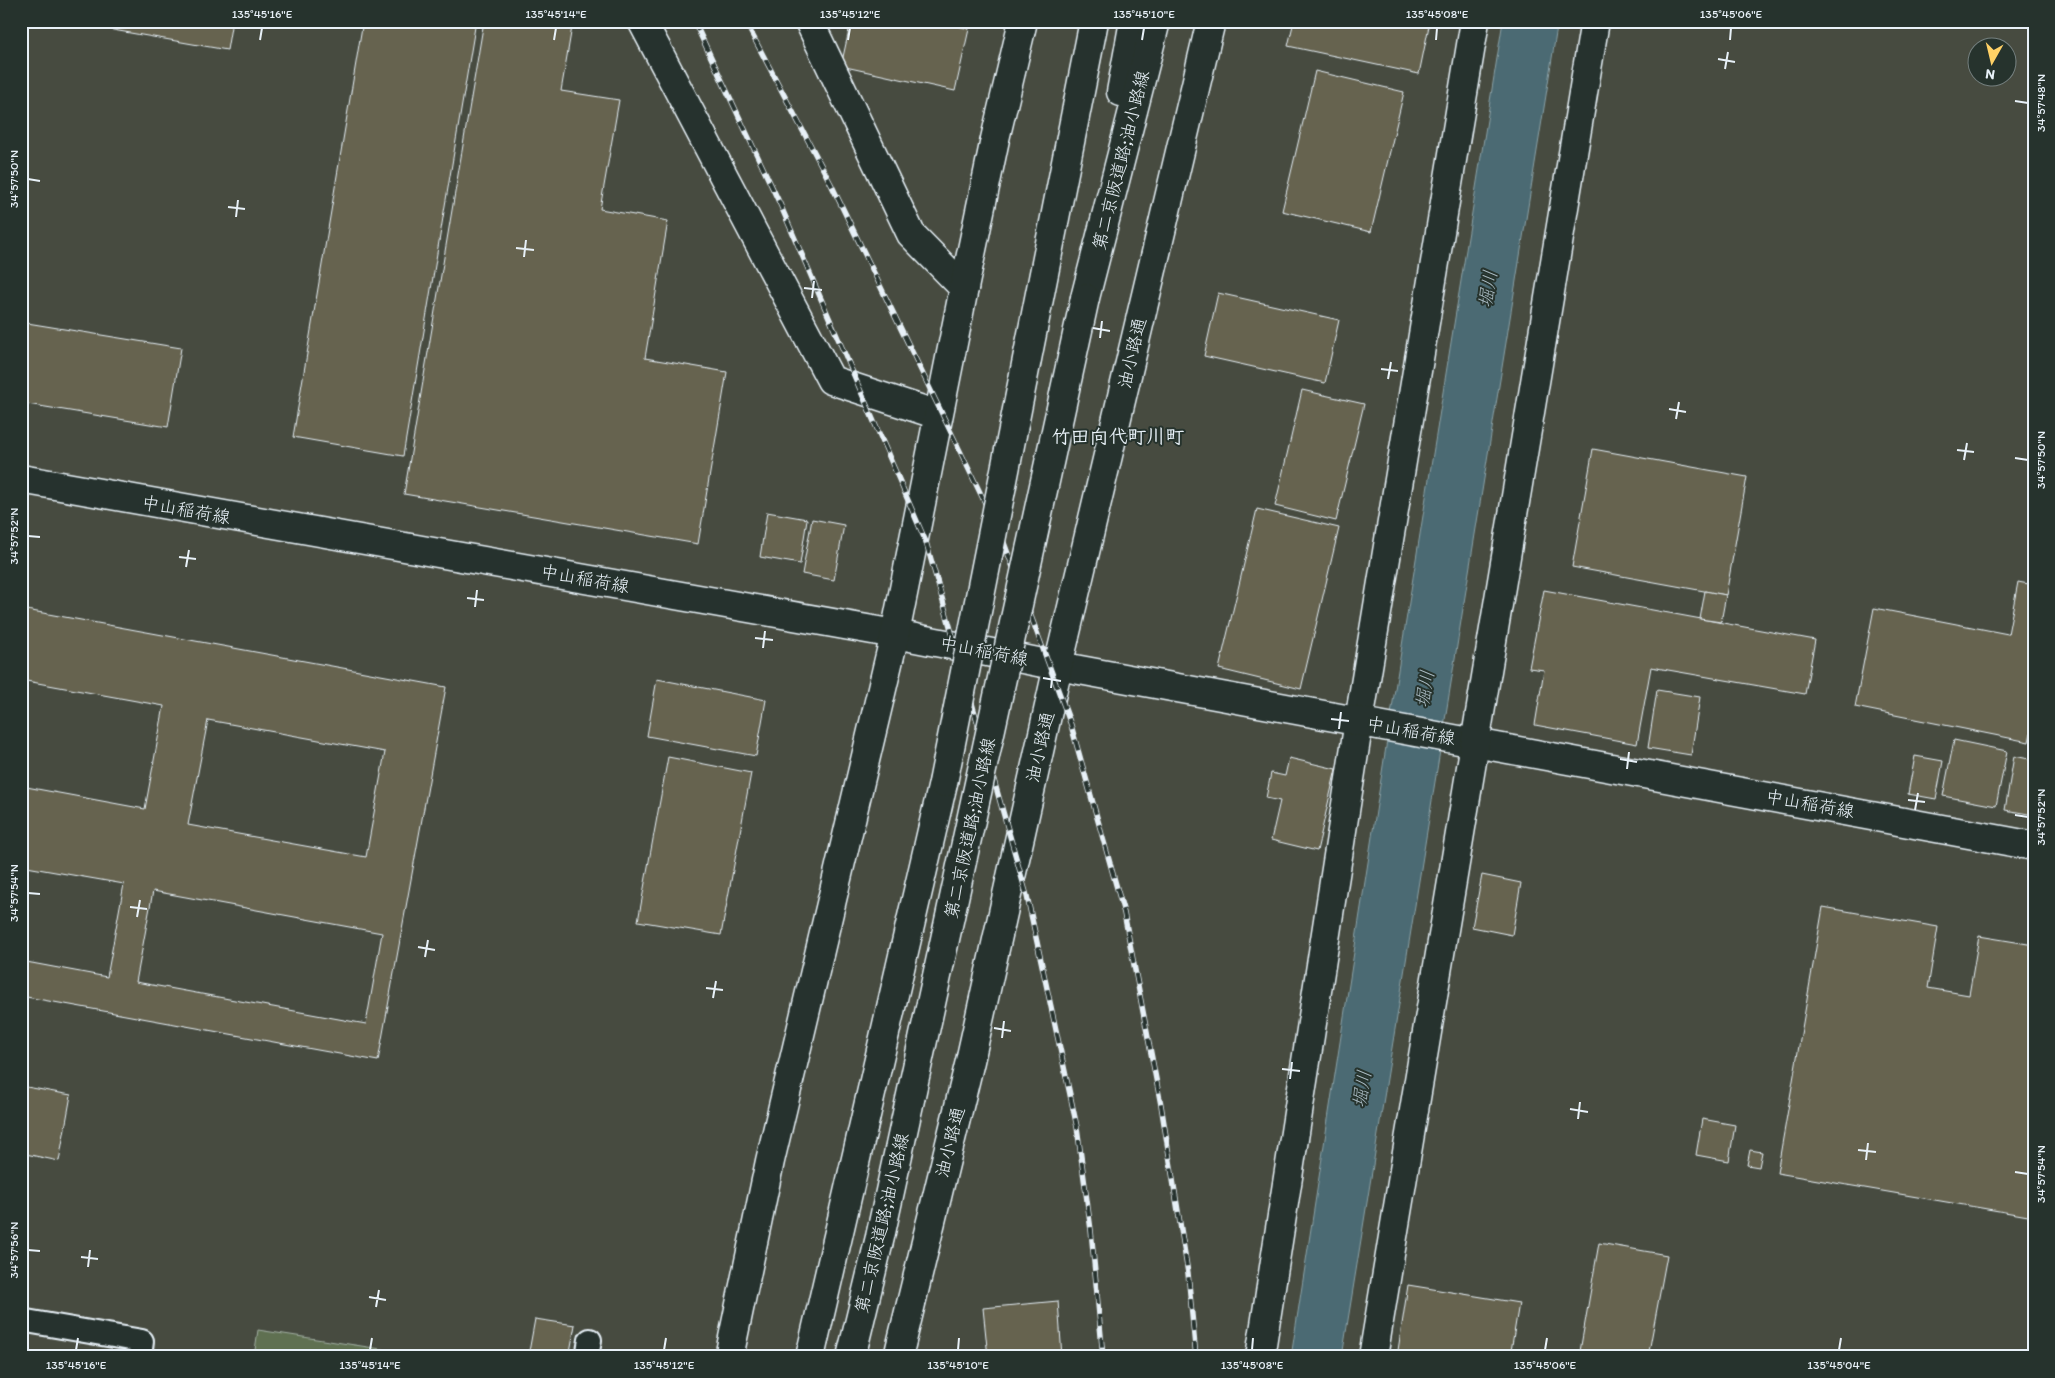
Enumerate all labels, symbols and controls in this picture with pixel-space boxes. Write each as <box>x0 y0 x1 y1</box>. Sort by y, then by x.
text: 135°45'16"E <box>232 7 293 21</box>
text: 135°45'14"E <box>525 7 587 21</box>
text: 135°45'12"E <box>820 7 881 21</box>
text: 135°45'10"E <box>1113 7 1175 21</box>
text: 135°45'08"E <box>1406 7 1469 21</box>
text: 135°45'06"E <box>1700 7 1763 21</box>
north arrow <box>1968 38 2018 88</box>
text: N <box>1984 65 1996 83</box>
street label: 第二京阪道路;油小路線 <box>1088 68 1154 252</box>
text: 34°57'48"N <box>2034 74 2048 132</box>
text: 34°57'50"N <box>7 150 21 208</box>
water label: 堀川 <box>1473 269 1502 310</box>
street label: 油小路通 <box>1113 315 1151 391</box>
district label: 竹田向代町川町 <box>1051 425 1185 448</box>
text: 34°57'50"N <box>2034 431 2048 489</box>
street label: 中山稲荷線 <box>140 491 232 529</box>
text: 34°57'52"N <box>7 508 21 564</box>
street label: 中山稲荷線 <box>539 560 631 598</box>
street label: 中山稲荷線 <box>938 632 1030 670</box>
water label: 堀川 <box>1410 669 1439 710</box>
street label: 油小路通 <box>1021 709 1059 785</box>
street label: 中山稲荷線 <box>1365 712 1457 750</box>
street label: 第二京阪道路;油小路線 <box>940 735 1000 921</box>
street label: 中山稲荷線 <box>1764 785 1856 823</box>
text: 34°57'52"N <box>2034 789 2048 845</box>
text: 34°57'54"N <box>7 864 21 922</box>
water label: 堀川 <box>1347 1069 1376 1110</box>
street label: 油小路通 <box>931 1104 969 1180</box>
street label: 第二京阪道路;油小路線 <box>851 1131 913 1315</box>
text: 34°57'54"N <box>2034 1145 2048 1203</box>
text: 34°57'56"N <box>7 1222 21 1278</box>
text: 135°45'16"E <box>46 1358 107 1372</box>
text: 135°45'14"E <box>339 1358 401 1372</box>
text: 135°45'12"E <box>634 1358 695 1372</box>
text: 135°45'10"E <box>927 1358 989 1372</box>
text: 135°45'08"E <box>1221 1358 1284 1372</box>
text: 135°45'06"E <box>1514 1358 1577 1372</box>
text: 135°45'04"E <box>1807 1358 1871 1372</box>

